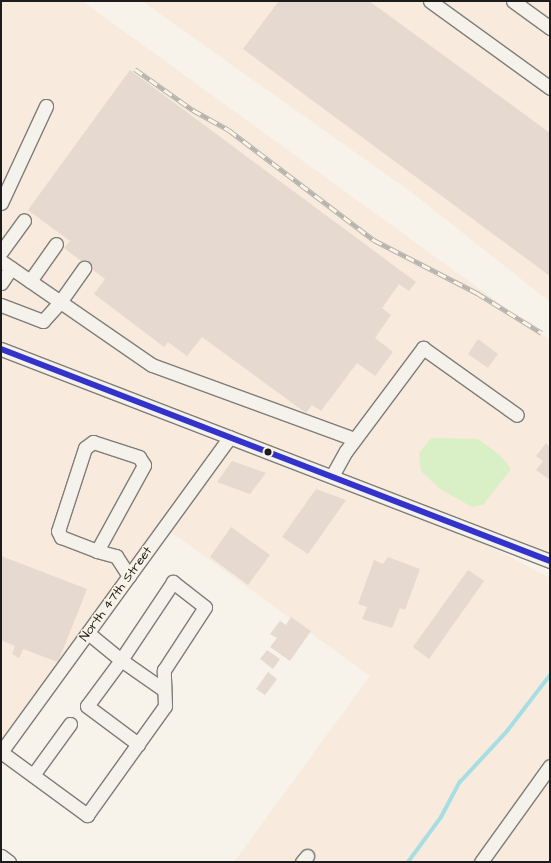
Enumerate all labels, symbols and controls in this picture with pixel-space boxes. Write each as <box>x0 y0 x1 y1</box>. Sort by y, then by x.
unlabelled marker <box>263 447 273 457</box>
street label: North 47th Street <box>76 544 156 644</box>

